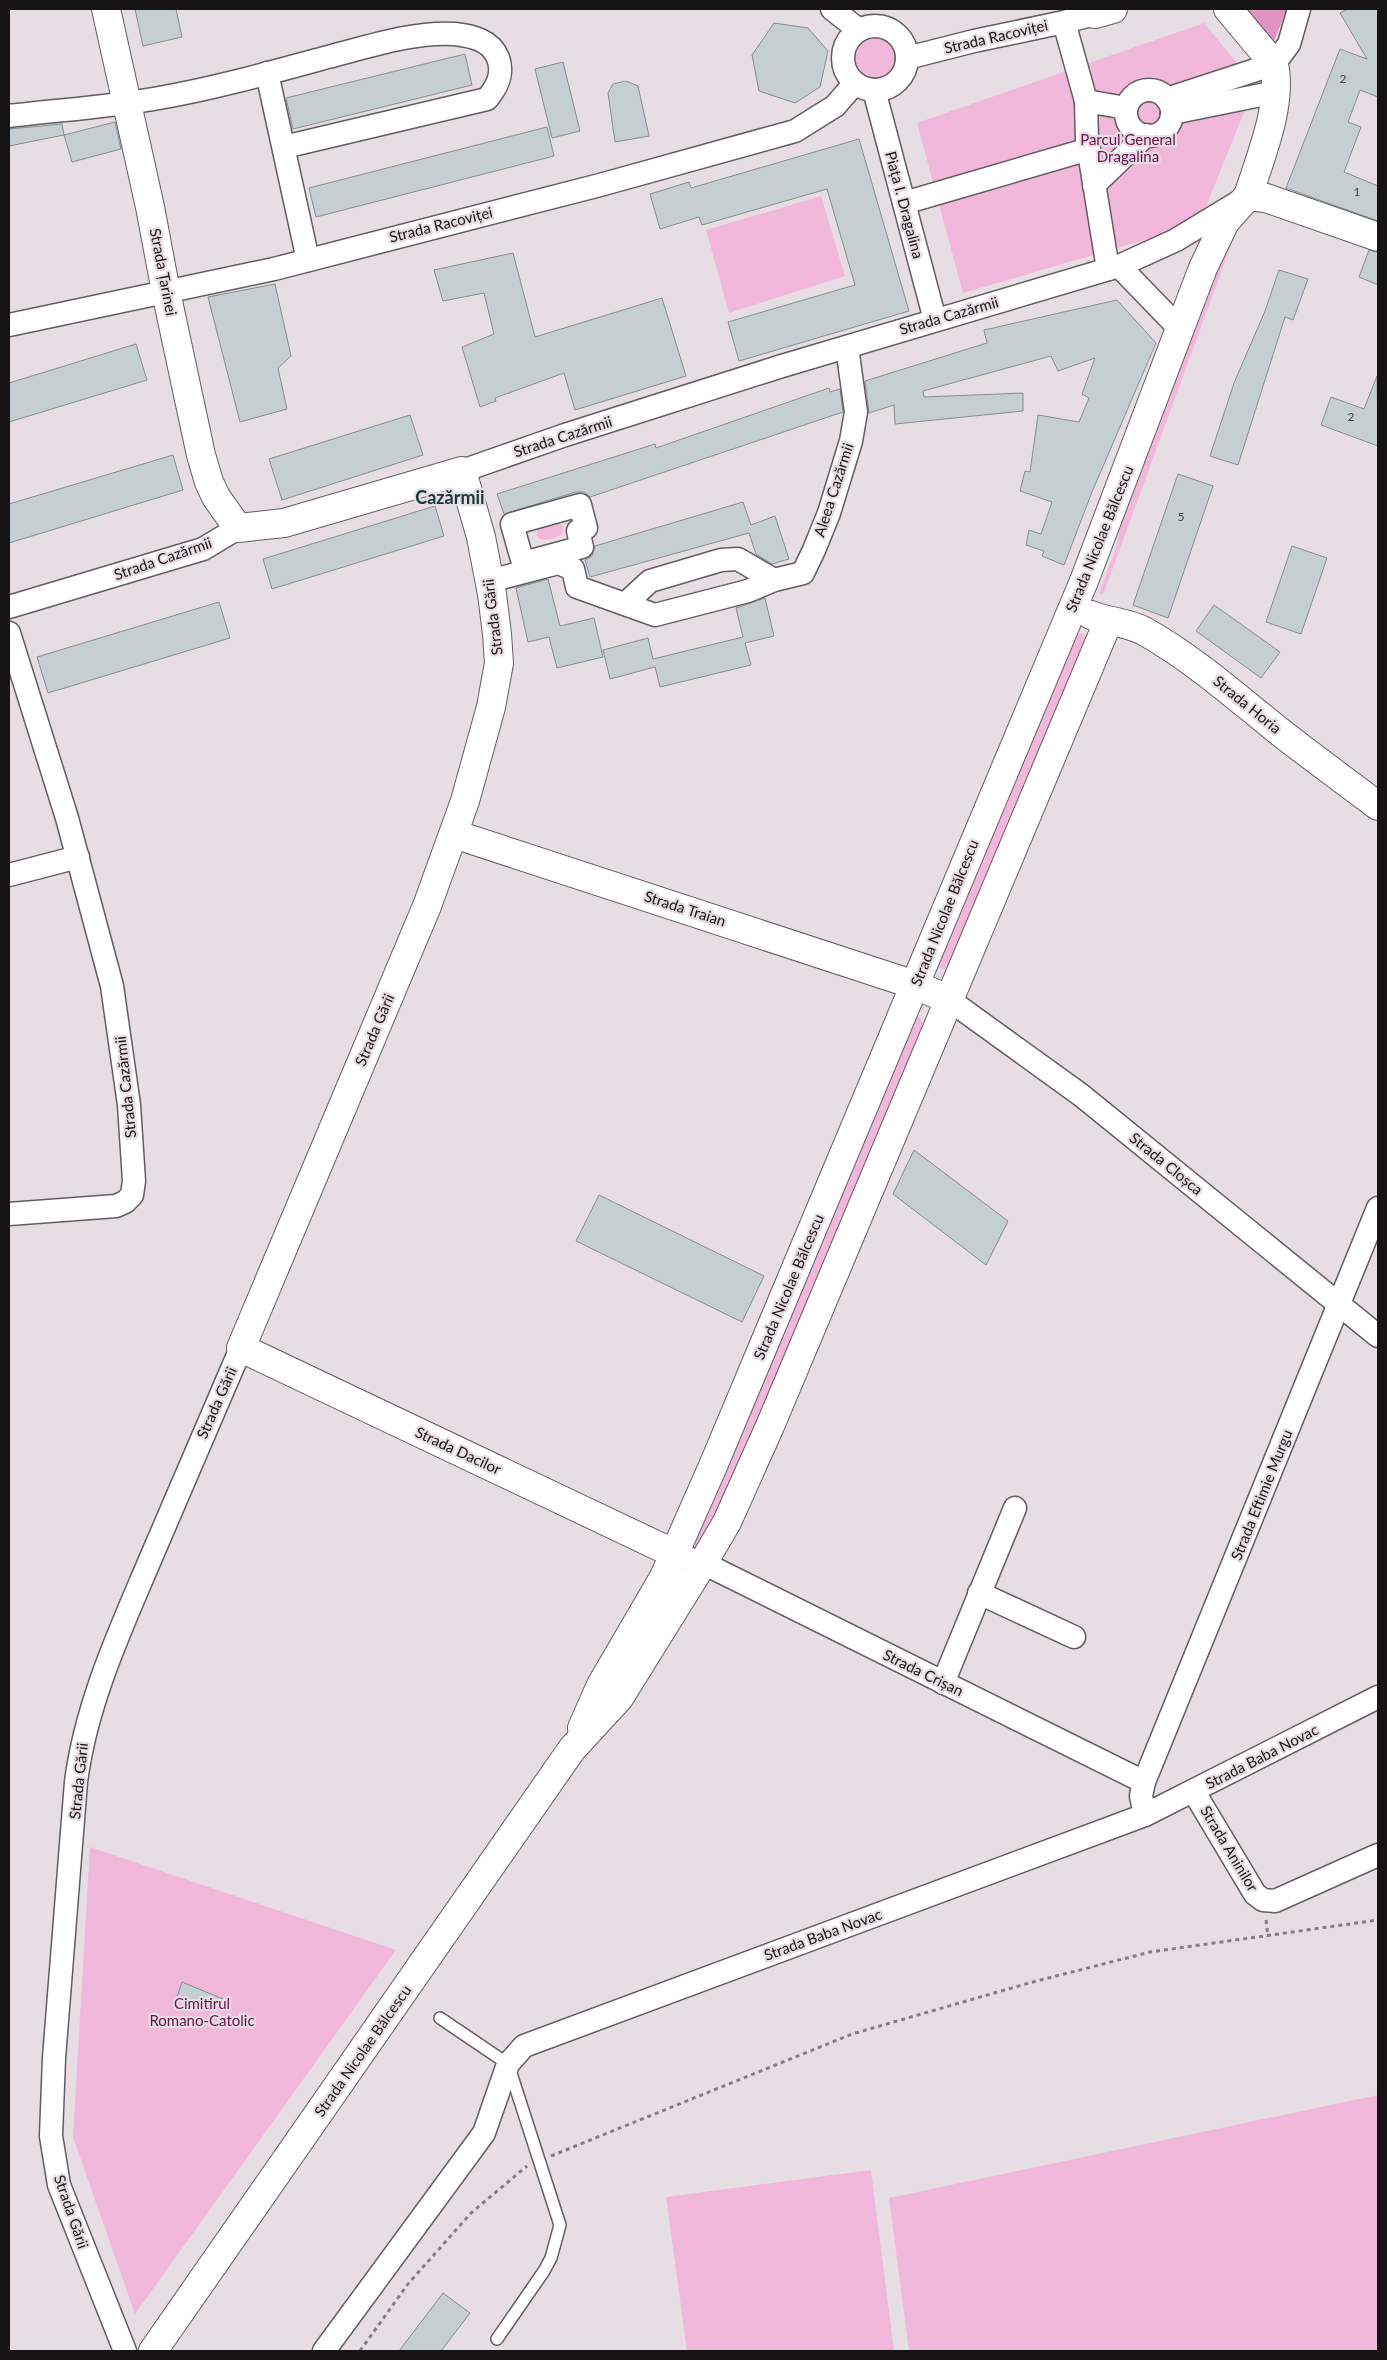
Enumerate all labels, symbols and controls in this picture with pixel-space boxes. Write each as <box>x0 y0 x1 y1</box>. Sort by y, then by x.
street label: Strada Racoviței <box>942 15 1049 57</box>
house number: 2 <box>1340 71 1347 86</box>
park label: Parcul General Dragalina <box>1080 130 1176 165</box>
street label: Piața I. Dragalina <box>882 149 928 260</box>
house number: 1 <box>1354 184 1361 199</box>
street label: Strada Racoviței <box>387 202 494 246</box>
street label: Strada Țarinei <box>147 227 181 317</box>
street label: Strada Cazărmii <box>897 292 1000 338</box>
house number: 2 <box>1348 409 1355 424</box>
street label: Strada Cazărmii <box>511 412 614 460</box>
street label: Aleea Cazărmii <box>809 441 857 539</box>
street label: Strada Nicolae Bălcescu <box>1061 463 1137 615</box>
district label: Cazărmii <box>415 486 485 508</box>
house number: 5 <box>1178 509 1185 524</box>
street label: Strada Cazărmii <box>111 533 214 583</box>
street label: Strada Gării <box>478 578 506 656</box>
street label: Strada Horia <box>1210 671 1285 737</box>
street label: Strada Nicolae Bălcescu <box>906 837 982 989</box>
street label: Strada Traian <box>642 886 728 930</box>
street label: Strada Gării <box>351 991 397 1068</box>
street label: Strada Cazărmii <box>111 1035 139 1139</box>
street label: Strada Cloșca <box>1126 1128 1207 1198</box>
street label: Strada Nicolae Bălcescu <box>749 1211 827 1362</box>
street label: Strada Gării <box>192 1364 240 1441</box>
street label: Strada Dacilor <box>413 1422 505 1478</box>
street label: Strada Eftimie Murgu <box>1227 1427 1295 1563</box>
street label: Strada Crișan <box>880 1645 966 1699</box>
street label: Strada Baba Novac <box>1202 1720 1321 1792</box>
street label: Strada Gării <box>65 1742 91 1820</box>
street label: Strada Aninilor <box>1197 1802 1263 1895</box>
street label: Strada Baba Novac <box>761 1904 884 1964</box>
street label: Strada Nicolae Bălcescu <box>310 1981 414 2120</box>
park label: Cimitirul Romano-Catolic <box>149 1994 255 2029</box>
street label: Strada Gării <box>51 2172 93 2251</box>

